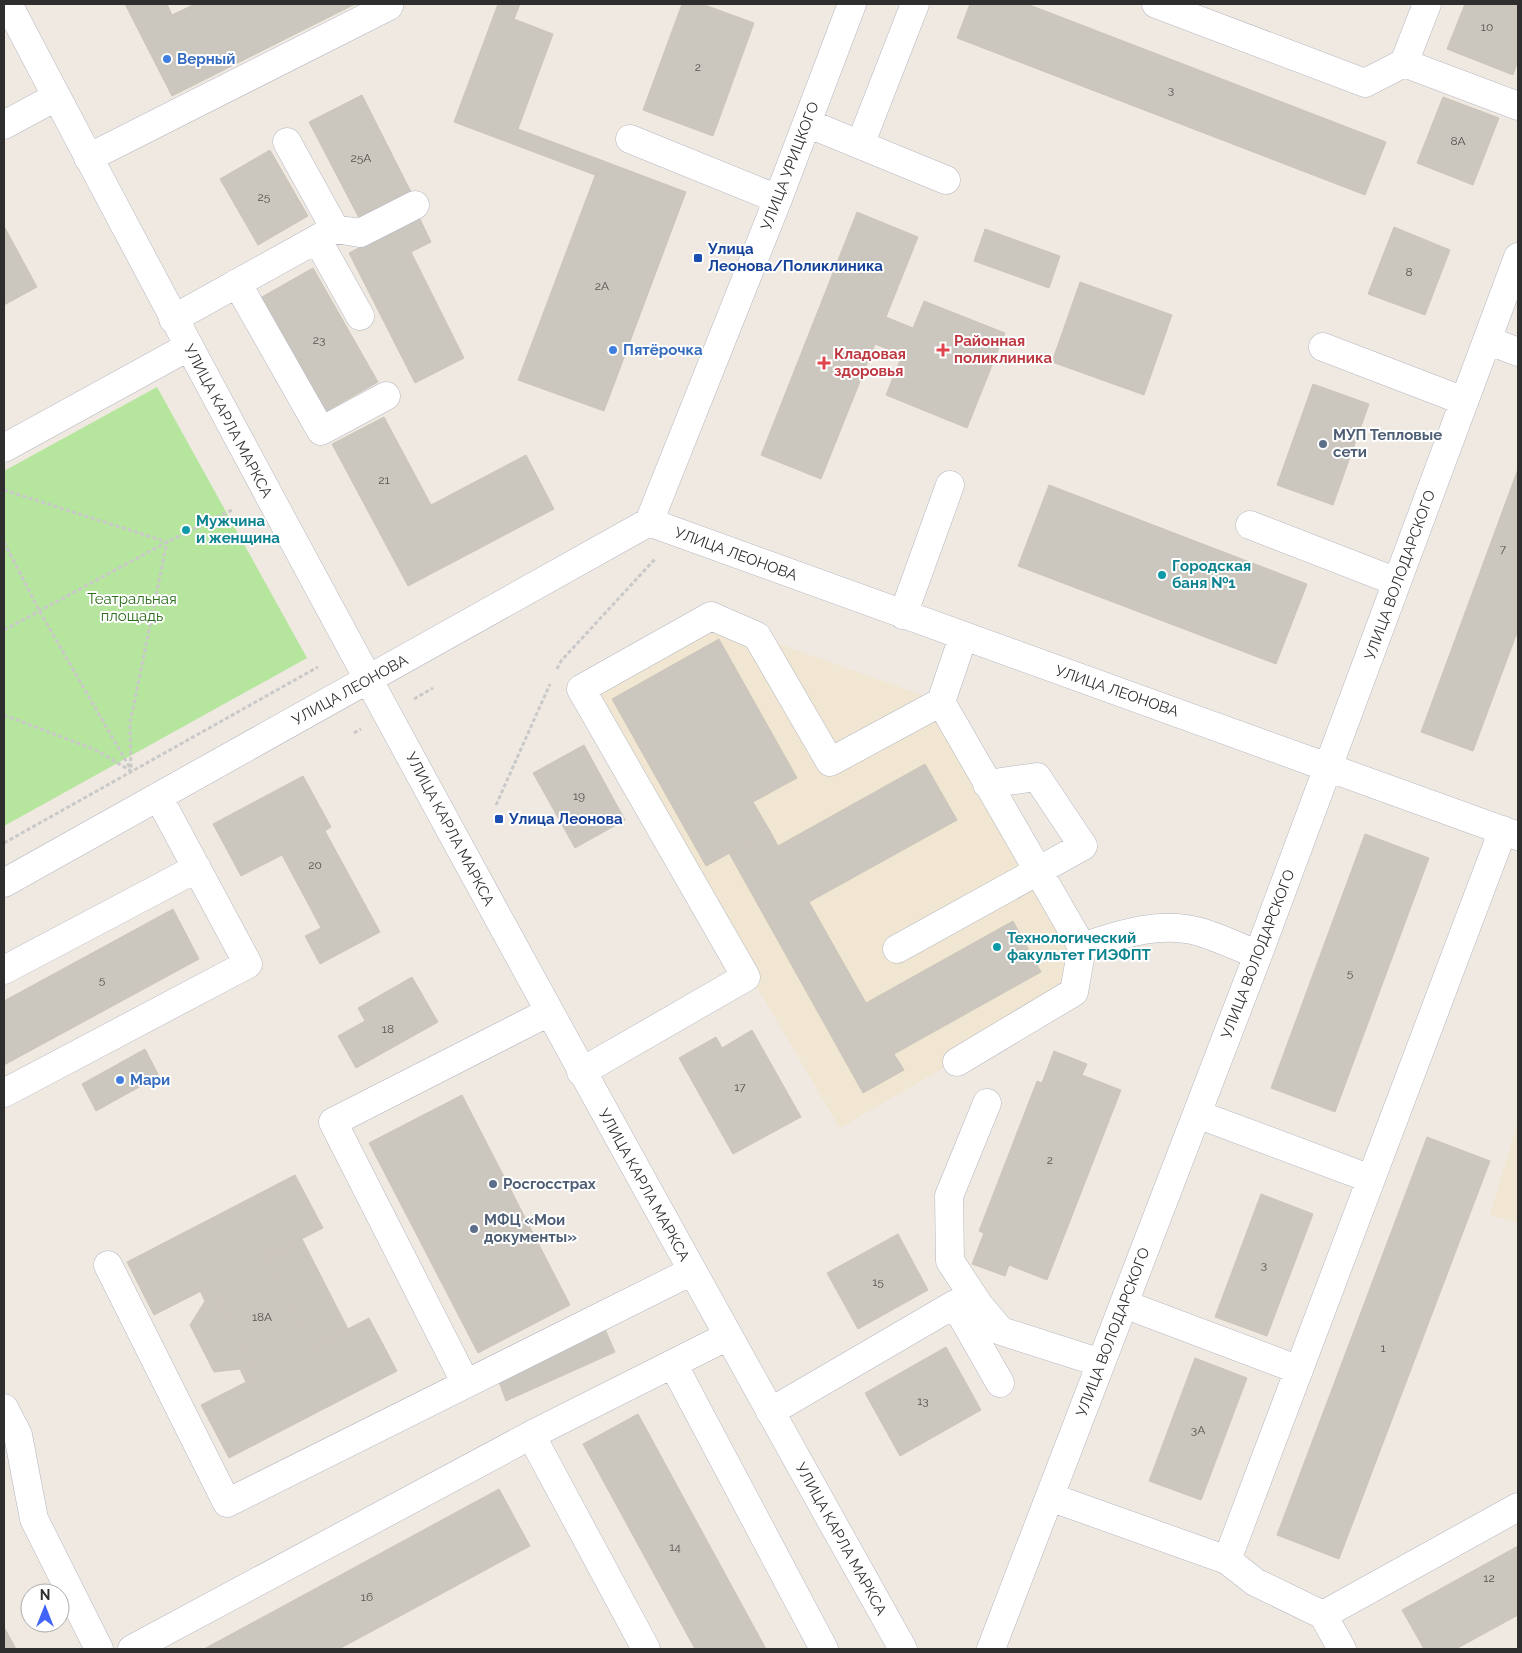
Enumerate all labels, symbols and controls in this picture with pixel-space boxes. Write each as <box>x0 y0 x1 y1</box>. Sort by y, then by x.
house number: 10 <box>1481 20 1493 34</box>
place label: Верный <box>177 50 235 68</box>
marker: Верный <box>161 53 173 65</box>
house number: 2 <box>695 60 701 74</box>
house number: 3 <box>1168 83 1174 97</box>
street label: УЛИЦА УРИЦКОГО <box>757 99 823 233</box>
house number: 8А <box>1450 134 1466 148</box>
house number: 25А <box>351 151 371 165</box>
house number: 25 <box>258 190 271 204</box>
place label: Улица Леонова/Поликлиника <box>707 240 883 275</box>
marker: Улица Леонова/Поликлиника <box>692 252 704 264</box>
house number: 8 <box>1405 265 1413 279</box>
house number: 2А <box>595 279 609 293</box>
place label: Районная поликлиника <box>954 332 1052 367</box>
house number: 23 <box>313 333 325 347</box>
street label: УЛИЦА КАРЛА МАРКСА <box>180 341 276 501</box>
place label: Пятёрочка <box>623 341 703 359</box>
marker: Районная поликлиника <box>936 343 950 357</box>
marker: Пятёрочка <box>607 344 619 356</box>
place label: Кладовая здоровья <box>834 345 906 380</box>
marker: Кладовая здоровья <box>818 357 830 369</box>
place label: МУП Тепловые сети <box>1333 426 1442 461</box>
marker: МУП Тепловые сети <box>1317 438 1329 450</box>
house number: 21 <box>378 473 390 487</box>
street label: УЛИЦА ВОЛОДАРСКОГО <box>1361 488 1439 662</box>
place label: Мужчина и женщина <box>196 512 280 547</box>
street label: УЛИЦА ЛЕОНОВА <box>672 523 800 585</box>
marker: Мужчина и женщина <box>180 524 192 536</box>
house number: 7 <box>1500 542 1507 556</box>
place label: Городская баня №1 <box>1172 557 1251 592</box>
marker: Городская баня №1 <box>1156 569 1168 581</box>
park label: Театральная площадь <box>87 590 177 625</box>
street label: УЛИЦА ЛЕОНОВА <box>289 651 411 729</box>
street label: УЛИЦА ЛЕОНОВА <box>1053 661 1181 721</box>
street label: УЛИЦА КАРЛА МАРКСА <box>402 749 498 909</box>
house number: 19 <box>573 789 585 803</box>
place label: Улица Леонова <box>508 810 623 828</box>
marker: Улица Леонова <box>493 813 505 825</box>
house number: 20 <box>308 858 322 872</box>
street label: УЛИЦА ВОЛОДАРСКОГО <box>1217 867 1299 1041</box>
place label: Технологический факультет ГИЭФПТ <box>1007 929 1152 964</box>
marker: Технологический факультет ГИЭФПТ <box>991 941 1003 953</box>
house number: 5 <box>1347 966 1354 980</box>
house number: 5 <box>99 973 106 987</box>
house number: 18 <box>382 1022 394 1036</box>
place label: Мари <box>130 1071 170 1089</box>
marker: Мари <box>114 1074 126 1086</box>
house number: 17 <box>734 1080 746 1094</box>
street label: УЛИЦА КАРЛА МАРКСА <box>595 1106 693 1264</box>
house number: 2 <box>1047 1153 1053 1167</box>
place label: Росгосстрах <box>503 1175 596 1193</box>
marker: Росгосстрах <box>487 1178 499 1190</box>
place label: МФЦ «Мои документы» <box>484 1211 577 1246</box>
marker: МФЦ «Мои документы» <box>468 1223 480 1235</box>
street label: УЛИЦА ВОЛОДАРСКОГО <box>1072 1245 1154 1419</box>
house number: 3 <box>1261 1258 1267 1272</box>
house number: 15 <box>872 1275 884 1289</box>
house number: 18А <box>252 1310 272 1324</box>
house number: 1 <box>1380 1341 1386 1355</box>
house number: 13 <box>917 1394 929 1408</box>
house number: 3А <box>1191 1423 1205 1437</box>
street label: УЛИЦА КАРЛА МАРКСА <box>792 1460 890 1618</box>
house number: 14 <box>669 1540 681 1554</box>
house number: 12 <box>1483 1571 1495 1585</box>
north arrow <box>20 1583 70 1633</box>
text: N <box>40 1587 50 1603</box>
house number: 16 <box>361 1590 373 1604</box>

